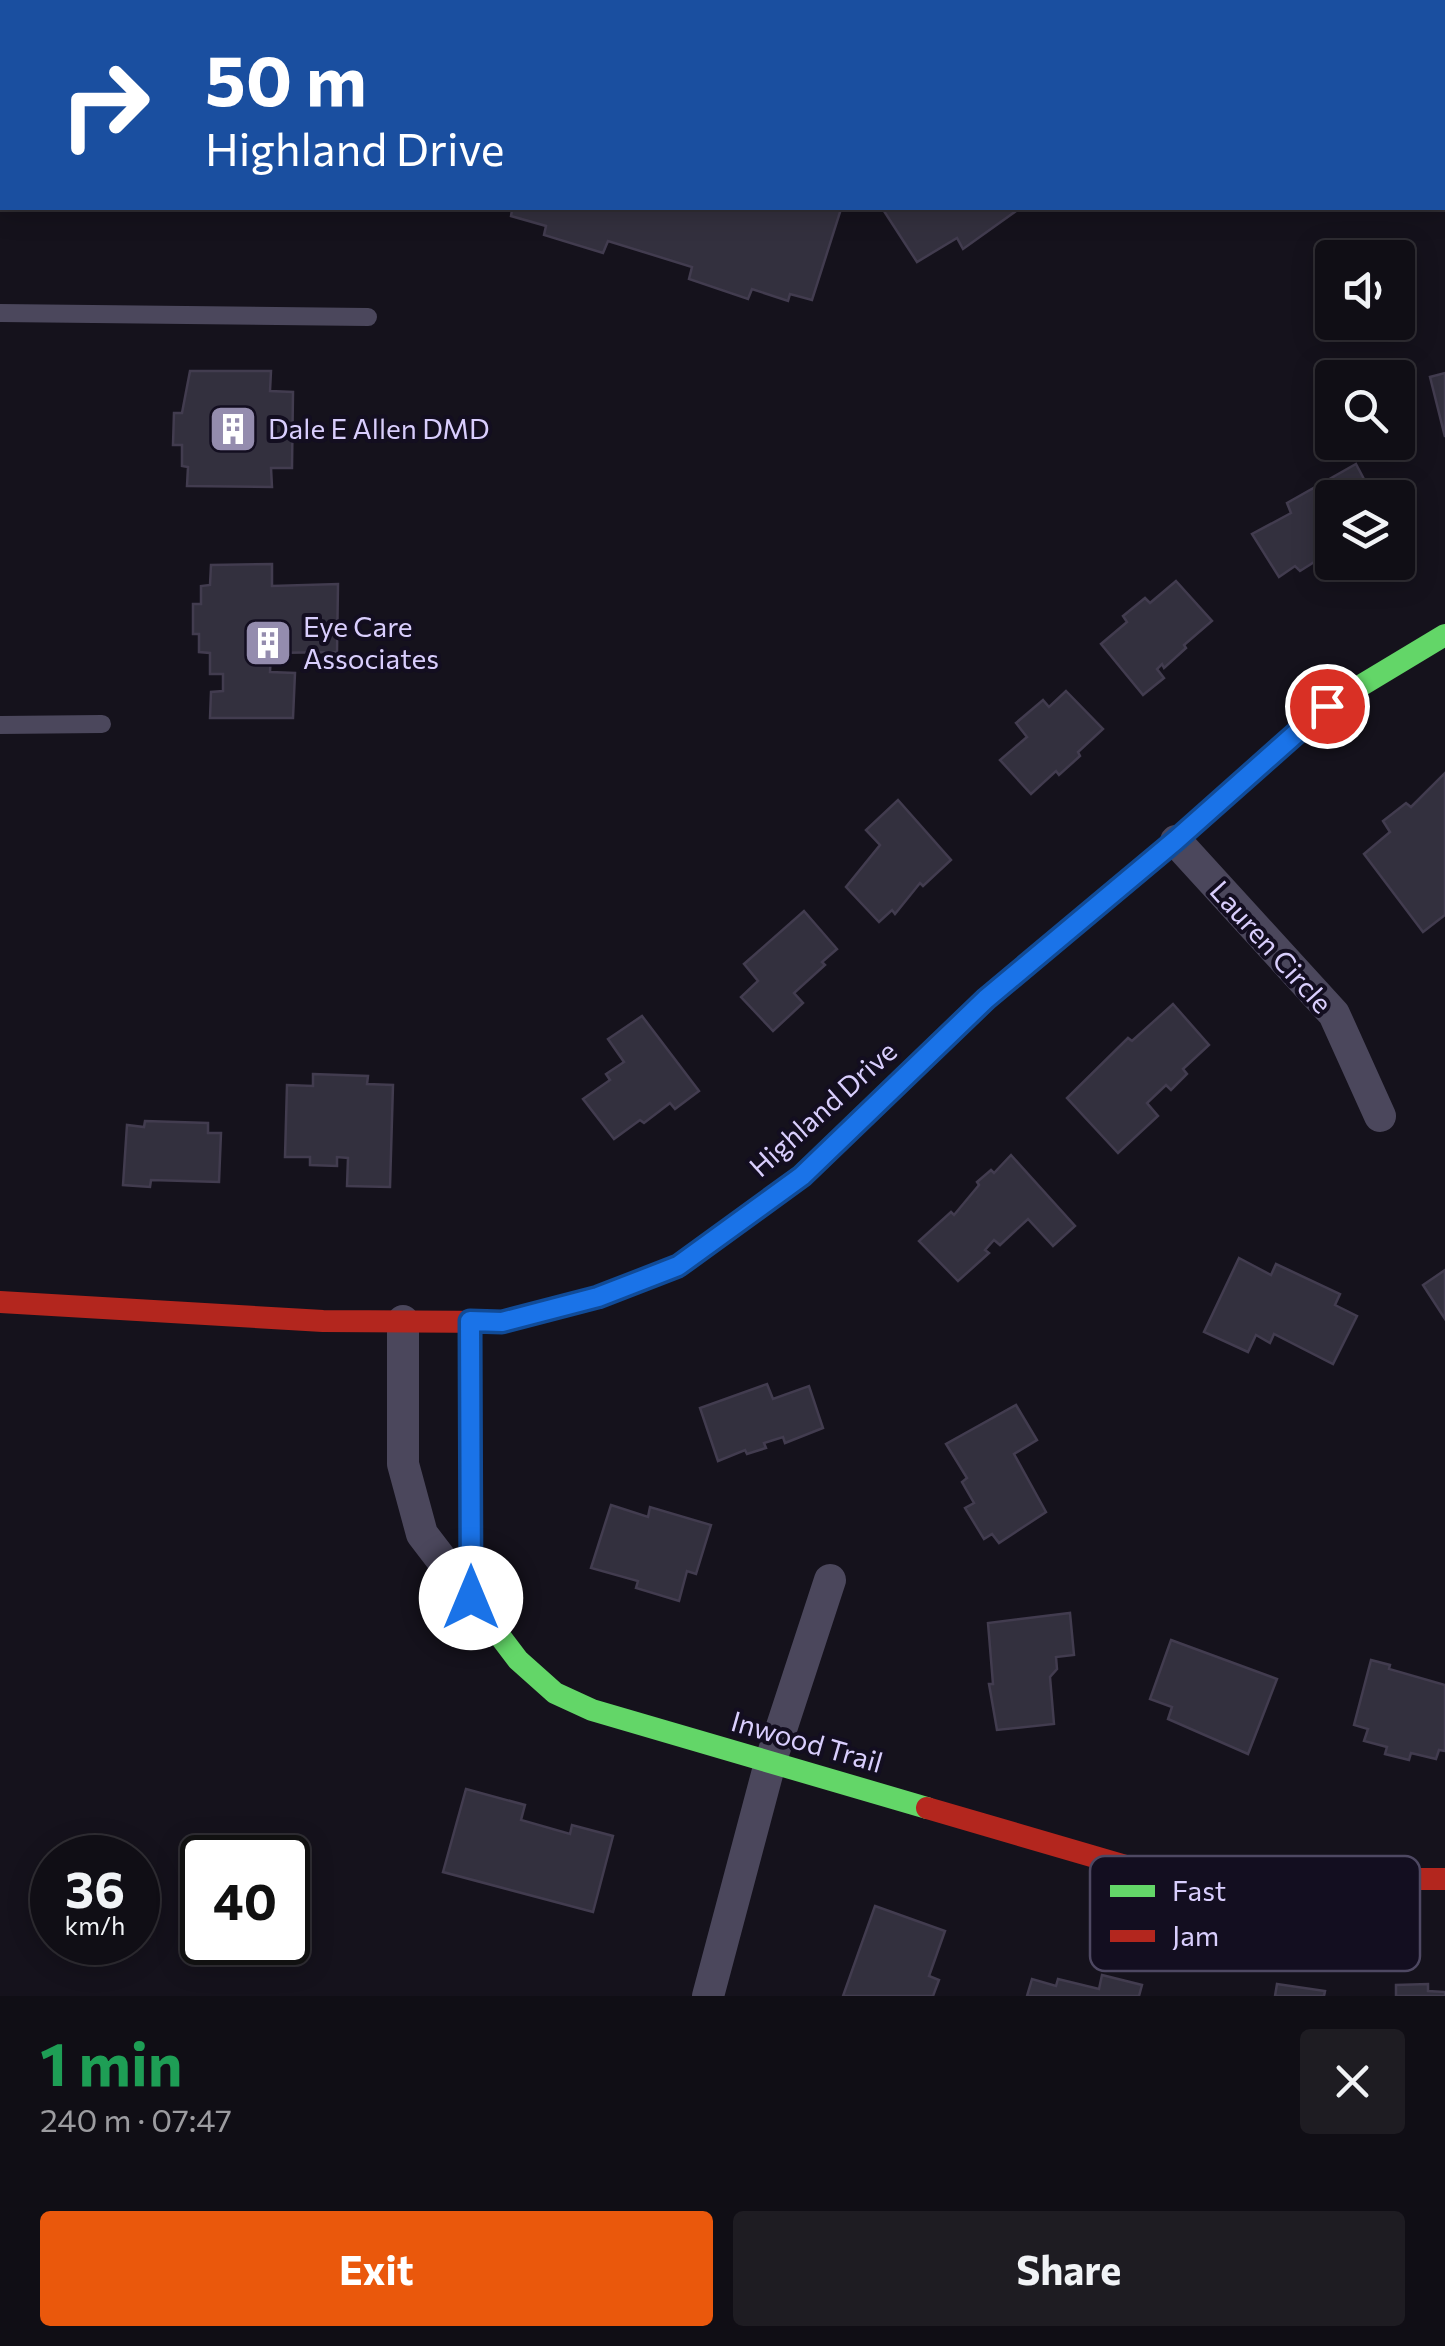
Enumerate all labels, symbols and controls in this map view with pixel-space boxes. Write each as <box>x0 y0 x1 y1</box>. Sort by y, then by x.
text: 50 m <box>205 35 367 120</box>
icon: right <box>40 40 170 170</box>
text: Highland Drive <box>205 120 505 175</box>
map controls <box>1315 240 1415 580</box>
button: sound <box>1315 240 1415 340</box>
button: search <box>1315 360 1415 460</box>
building icon: Dale E Allen DMD <box>207 403 259 455</box>
place label: Dale E Allen DMD <box>268 411 490 445</box>
button: layers <box>1315 480 1415 580</box>
place label: Eye Care Associates <box>303 609 439 675</box>
building icon: Eye Care Associates <box>242 617 294 669</box>
pin <box>1285 664 1370 749</box>
icon: arrive <box>1300 679 1355 734</box>
street label: Lauren Circle <box>1204 873 1340 1019</box>
street label: Highland Drive <box>742 1033 903 1183</box>
position arrow <box>419 1546 523 1650</box>
street label: Inwood Trail <box>728 1703 887 1779</box>
speed limit sign: 40 <box>180 1835 310 1965</box>
legend <box>1090 1856 1420 1971</box>
text: 36 <box>65 1857 125 1918</box>
text: Fast <box>1172 1873 1226 1907</box>
text: km/h <box>65 1910 125 1940</box>
text: Jam <box>1172 1918 1219 1952</box>
text: 1 min <box>40 2025 182 2098</box>
button: close <box>1300 2029 1405 2134</box>
text: 240 m · 07:47 <box>40 2099 232 2139</box>
button: Exit <box>40 2211 713 2326</box>
button: Share <box>733 2211 1405 2326</box>

